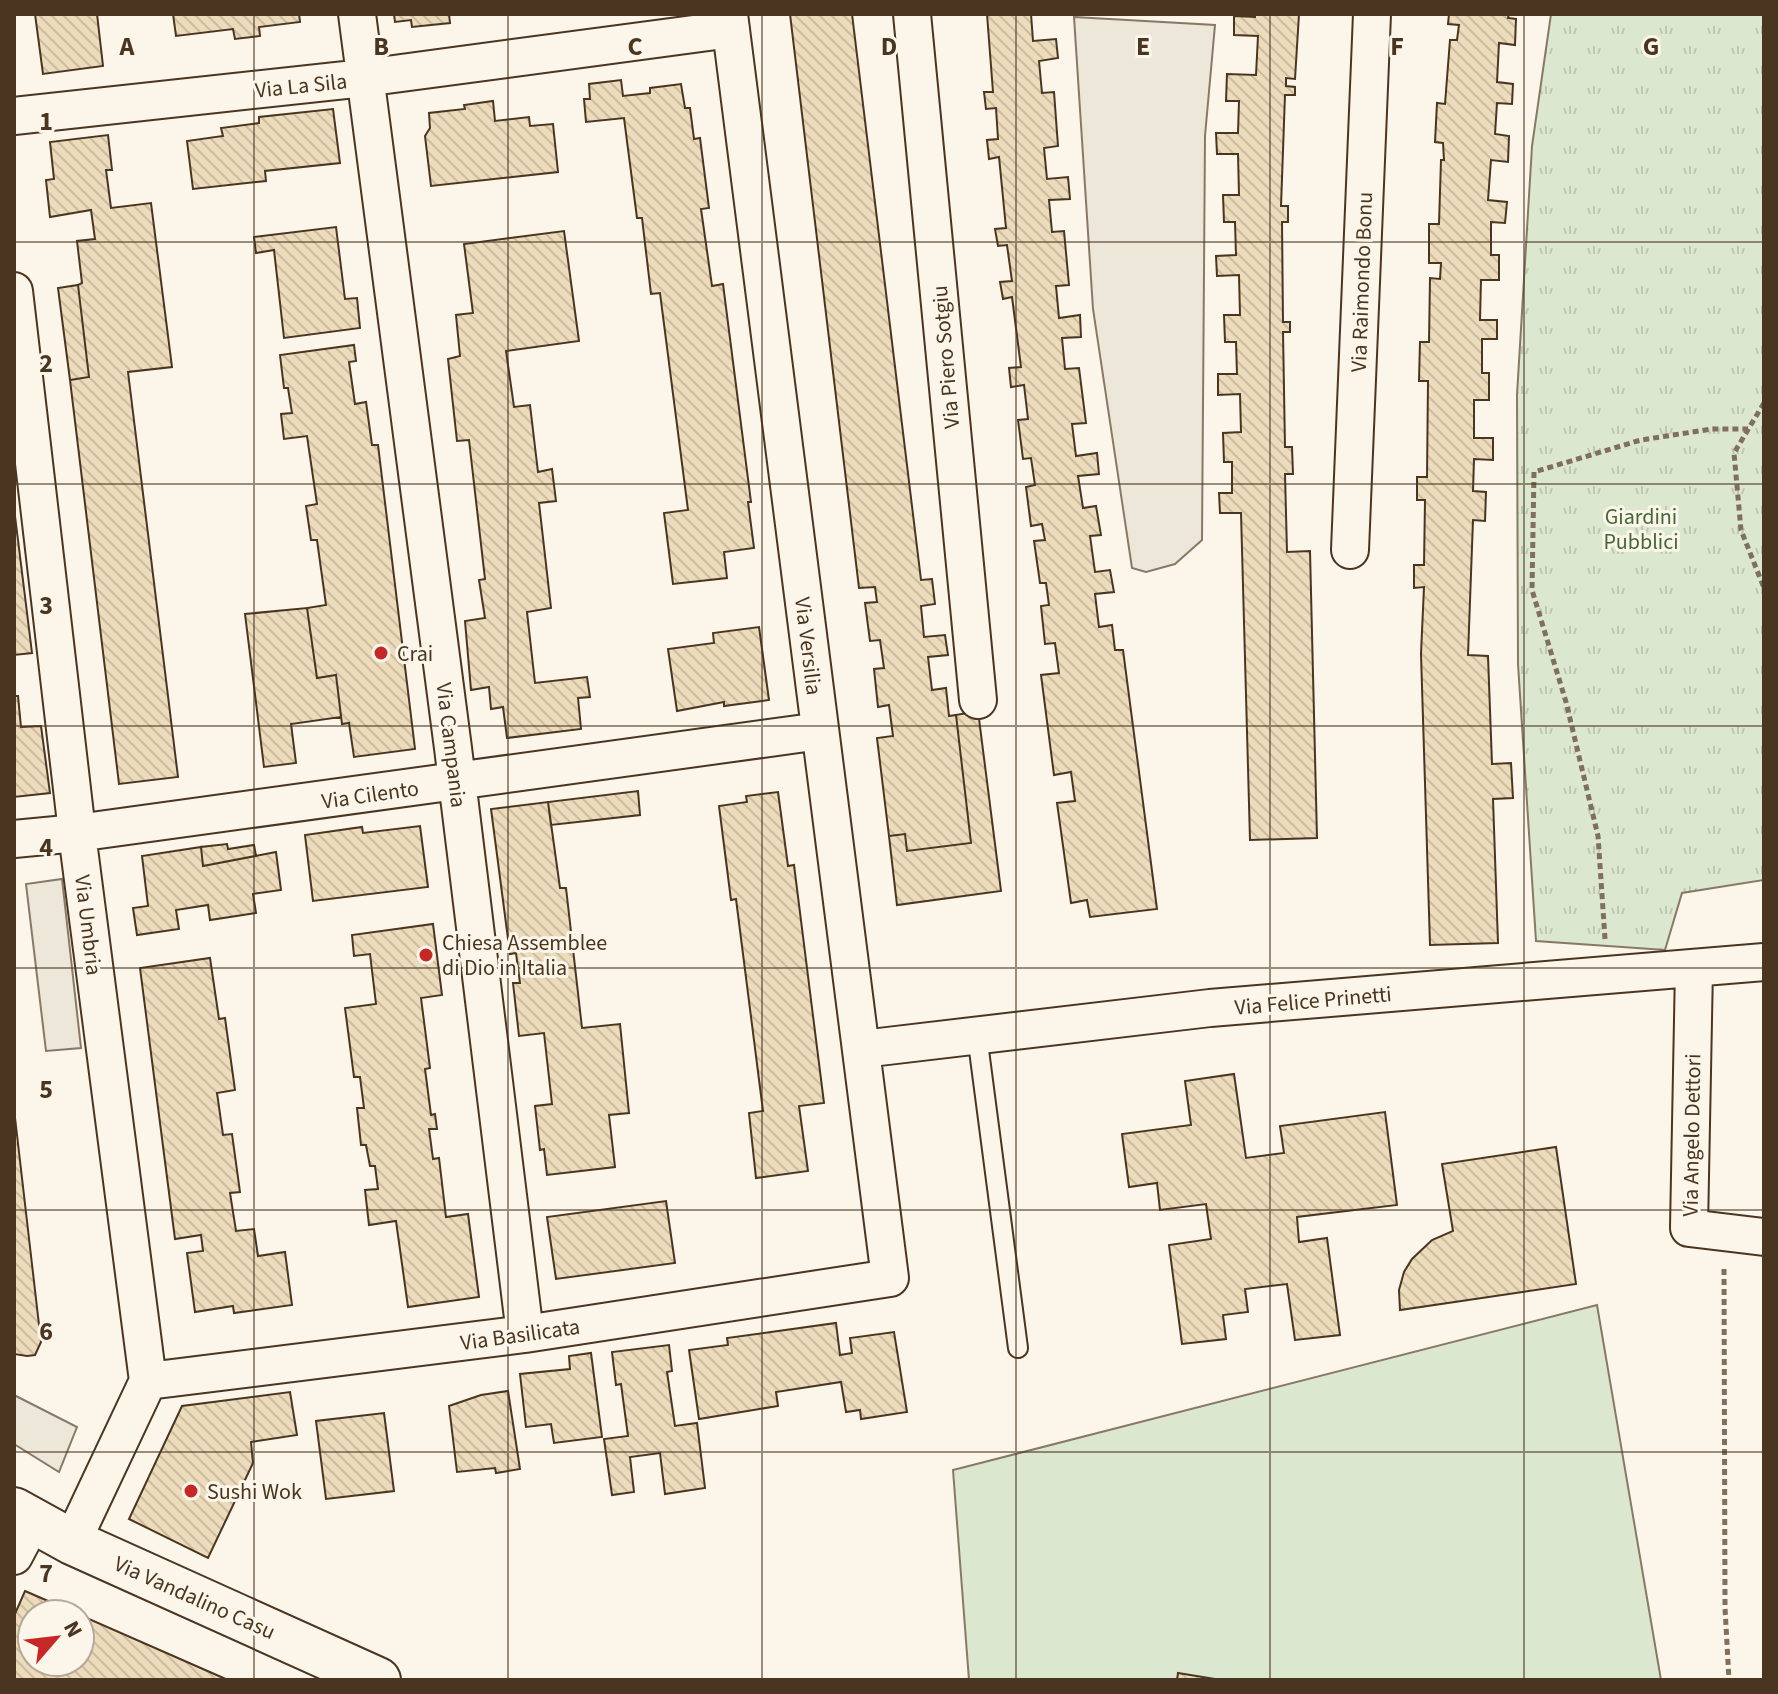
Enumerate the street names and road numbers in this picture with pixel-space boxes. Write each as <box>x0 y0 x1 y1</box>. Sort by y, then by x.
street label: Via La Sila <box>254 65 349 107</box>
street label: Via Raimondo Bonu <box>1343 191 1381 373</box>
street label: Via Piero Sotgiu <box>924 284 968 430</box>
street label: Via Versilia <box>786 595 830 697</box>
street label: Via Campania <box>427 681 475 809</box>
street label: Via Cilento <box>319 772 421 818</box>
street label: Via Umbria <box>66 873 110 977</box>
street label: Via Felice Prinetti <box>1233 978 1393 1024</box>
street label: Via Angelo Dettori <box>1675 1053 1709 1217</box>
street label: Via Basilicata <box>458 1311 582 1359</box>
street label: Via Vandalino Casu <box>109 1548 280 1648</box>

